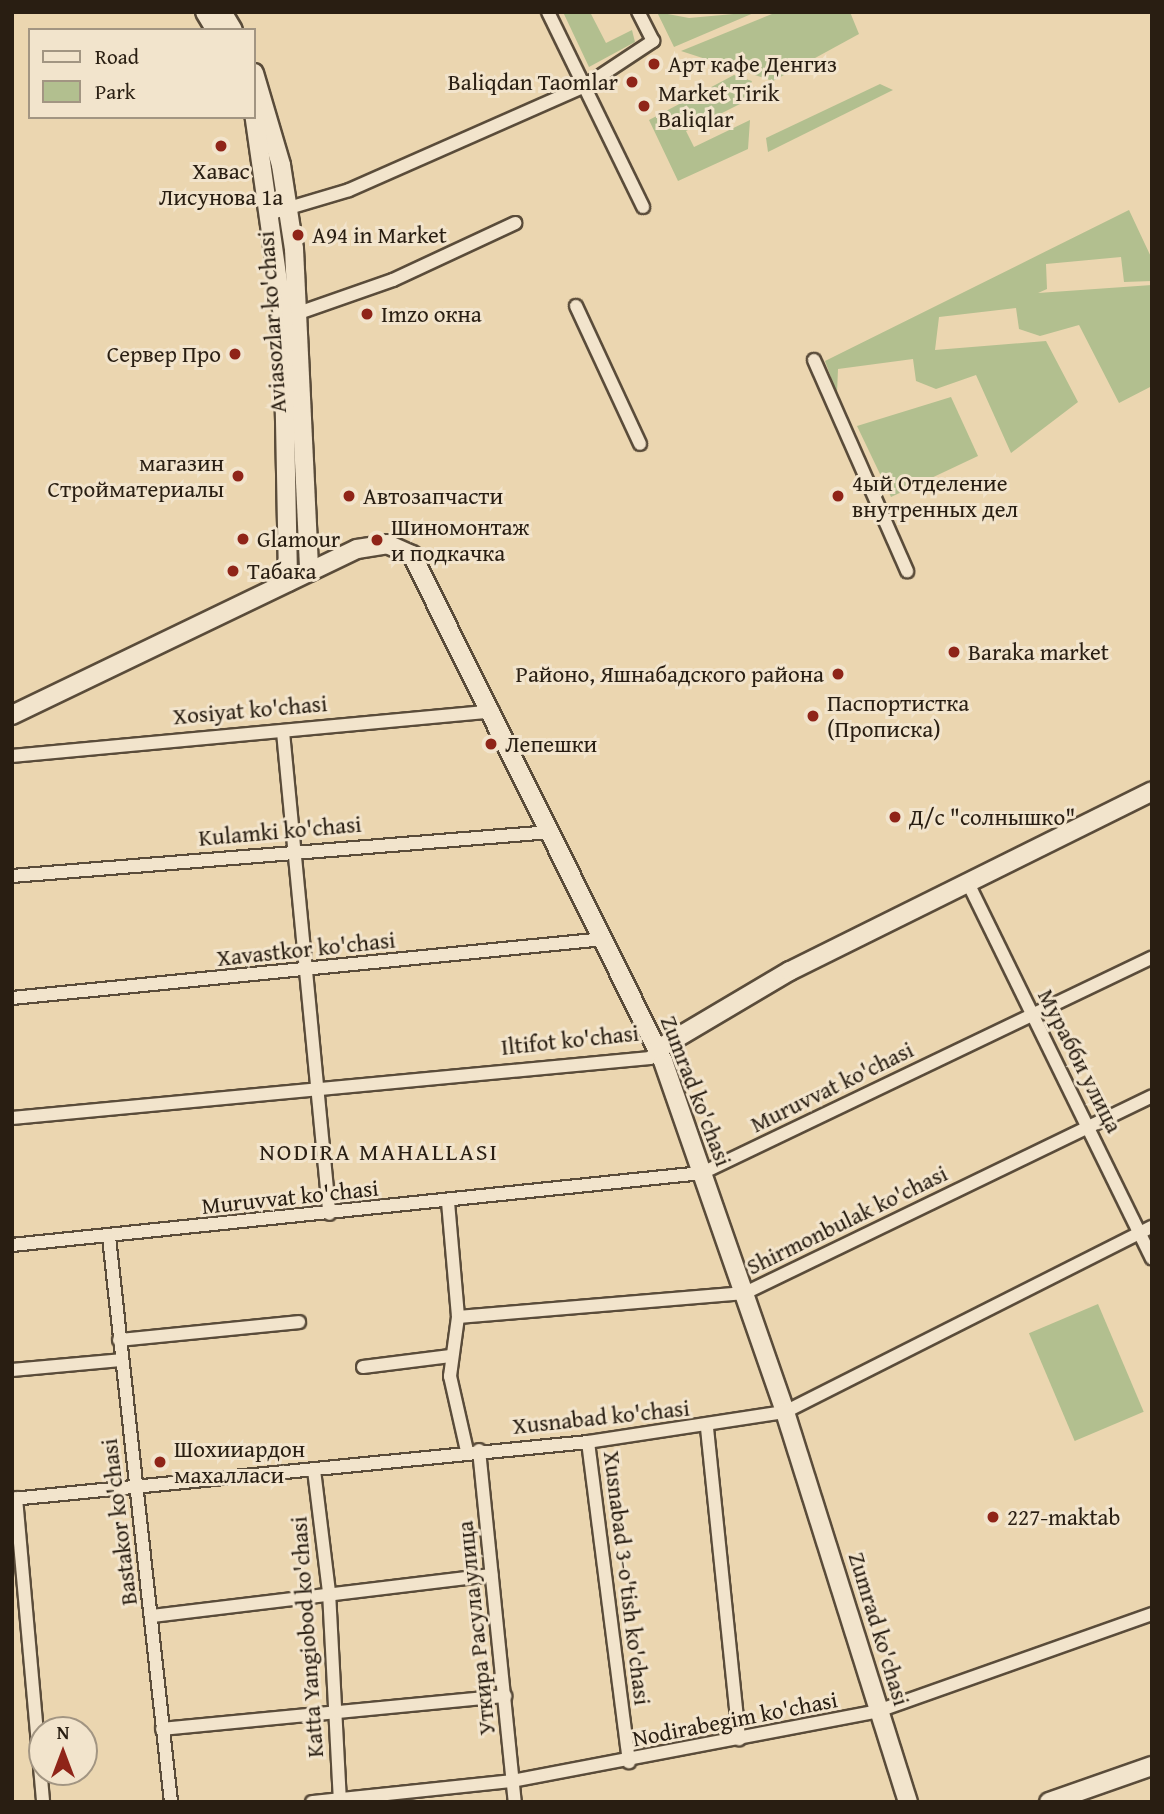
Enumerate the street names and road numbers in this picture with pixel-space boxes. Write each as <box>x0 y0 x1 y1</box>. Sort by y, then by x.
street label: Aviasozlar ko'chasi <box>252 230 292 414</box>
street label: Xosiyat ko'chasi <box>172 690 328 730</box>
street label: Kulamki ko'chasi <box>197 810 363 852</box>
street label: Xavastkor ko'chasi <box>215 926 397 972</box>
street label: Мурабби улица <box>1032 985 1128 1137</box>
street label: Zumrad ko'chasi <box>655 1012 737 1170</box>
street label: Iltifot ko'chasi <box>500 1019 640 1061</box>
street label: Muruvvat ko'chasi <box>746 1036 918 1138</box>
street label: Shirmonbulak ko'chasi <box>742 1159 952 1281</box>
street label: Muruvvat ko'chasi <box>200 1174 380 1220</box>
street label: Xusnabad ko'chasi <box>511 1394 691 1440</box>
street label: Bastakor ko'chasi <box>95 1437 143 1607</box>
street label: Xusnabad 3-o'tish ko'chasi <box>598 1449 656 1707</box>
street label: Katta Yangiobod ko'chasi <box>285 1516 329 1758</box>
street label: Уткира Расула улица <box>451 1520 501 1736</box>
street label: Zumrad ko'chasi <box>843 1549 915 1709</box>
street label: Nodirabegim ko'chasi <box>630 1686 840 1752</box>

